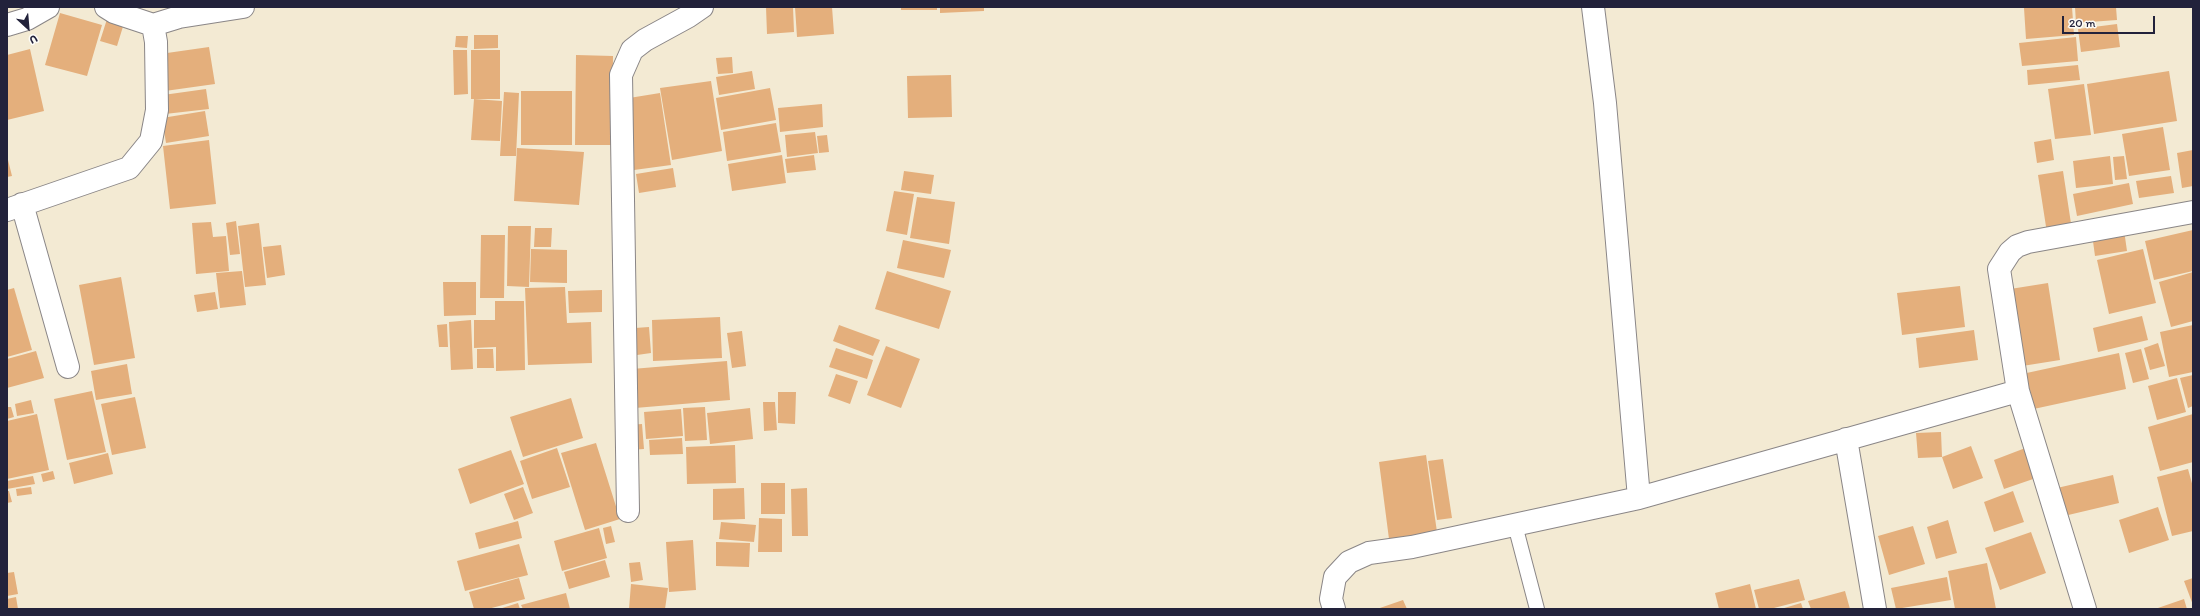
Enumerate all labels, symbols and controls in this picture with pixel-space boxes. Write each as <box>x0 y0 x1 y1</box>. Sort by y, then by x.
north arrow <box>8 8 48 48</box>
scale bar <box>2064 8 2157 34</box>
text: 20 m <box>2069 16 2096 30</box>
text: U <box>27 32 40 47</box>

